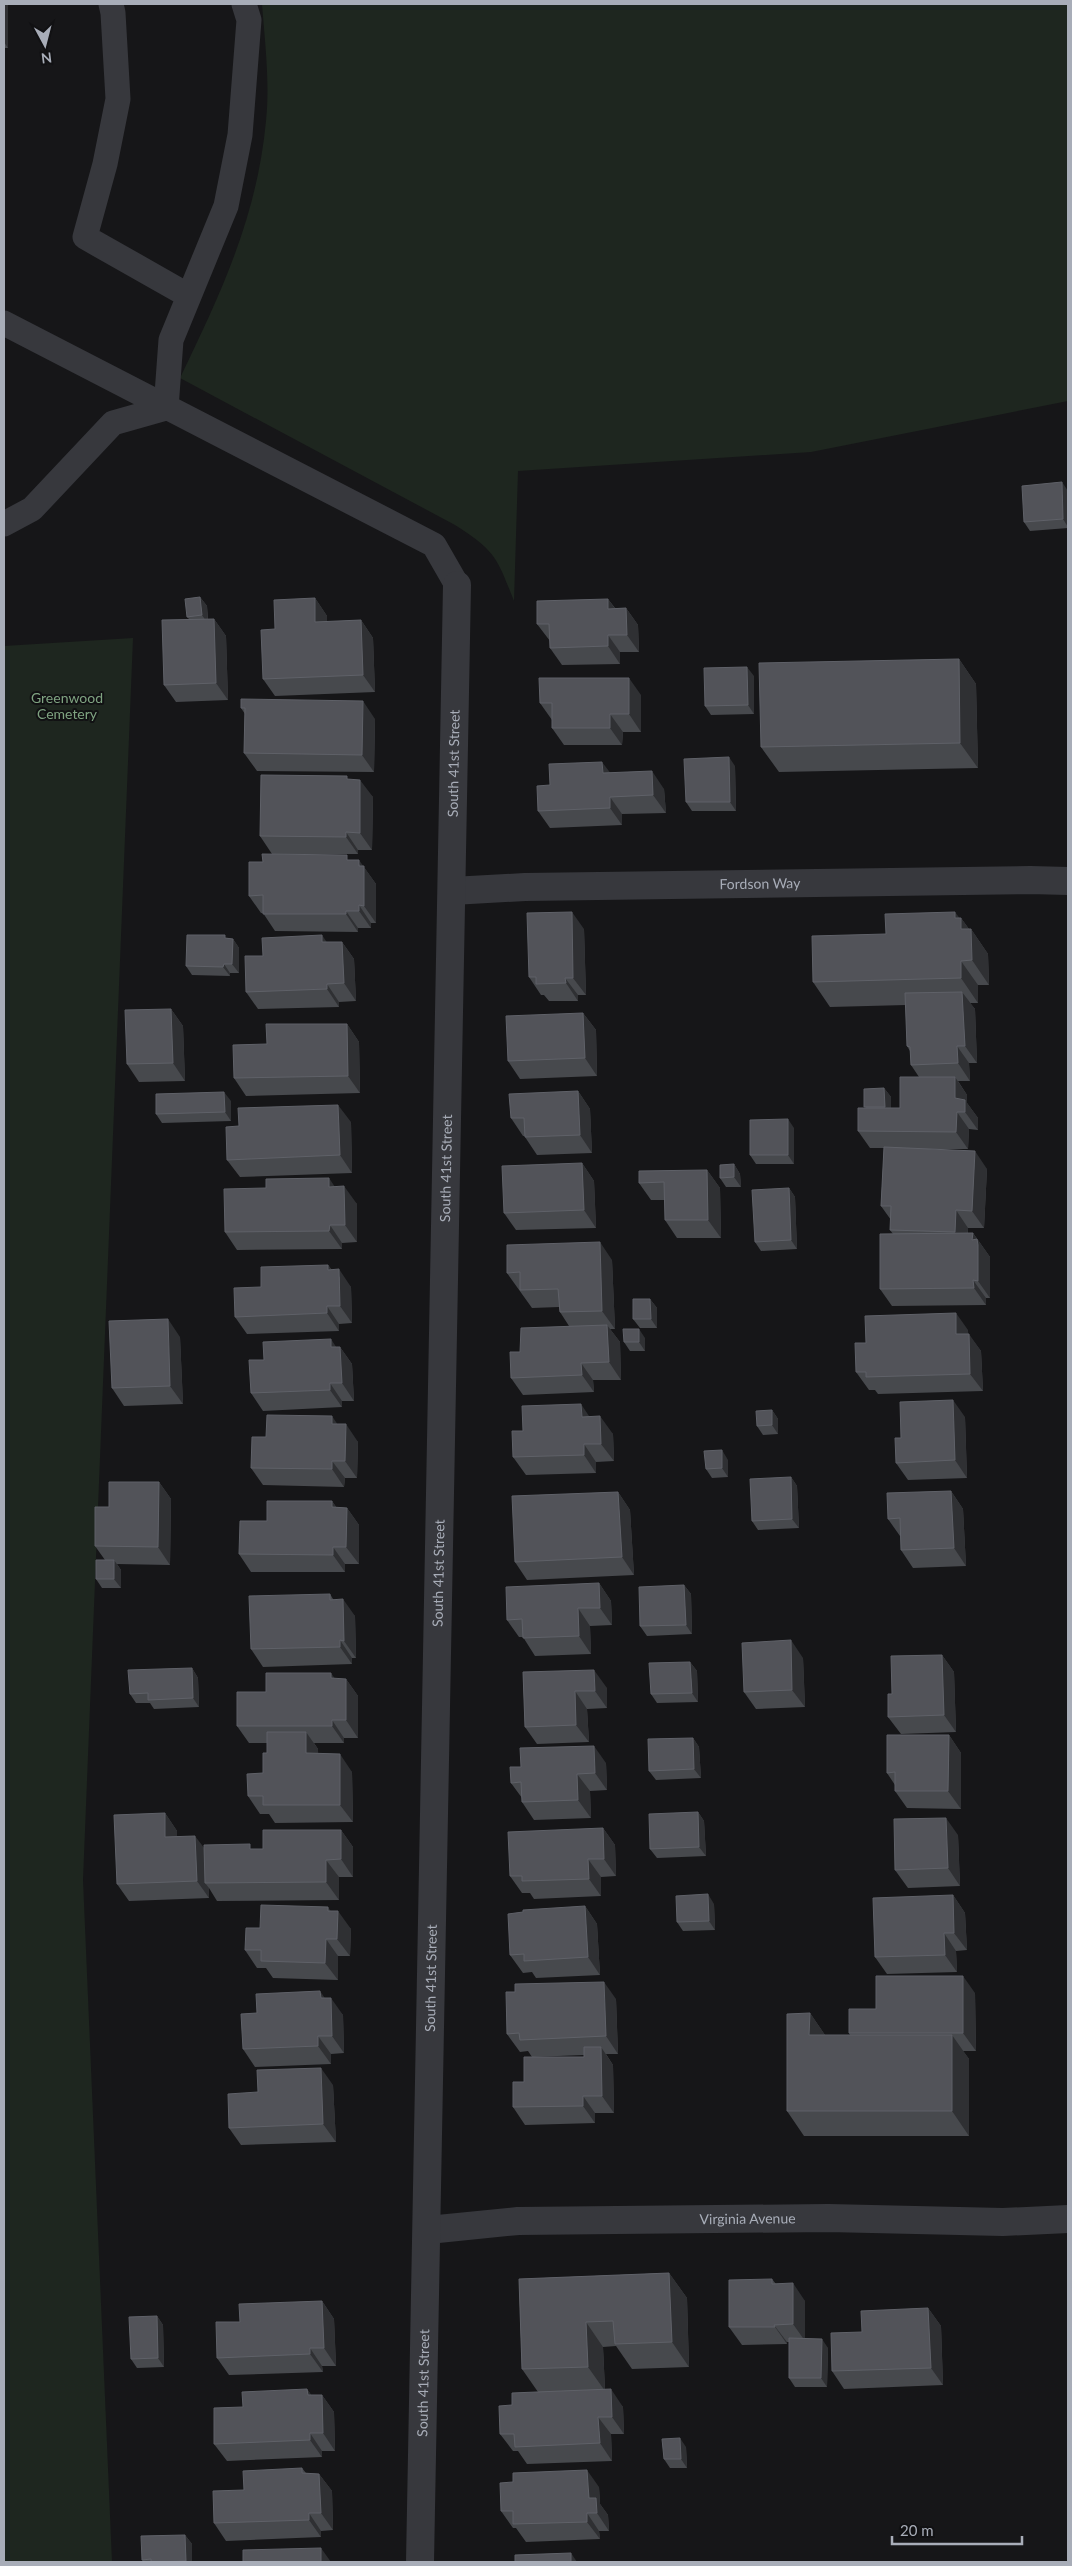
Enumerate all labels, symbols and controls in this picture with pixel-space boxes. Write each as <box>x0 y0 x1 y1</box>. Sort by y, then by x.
north arrow <box>20 20 70 70</box>
text: N <box>40 49 53 67</box>
park label: Greenwood Cemetery <box>31 689 103 722</box>
street label: South 41st Street <box>444 709 463 817</box>
street label: Fordson Way <box>719 874 801 892</box>
street label: South 41st Street <box>436 1114 455 1222</box>
street label: South 41st Street <box>429 1519 448 1627</box>
street label: South 41st Street <box>421 1924 440 2032</box>
street label: Virginia Avenue <box>699 2209 796 2227</box>
street label: South 41st Street <box>413 2329 432 2437</box>
scale bar <box>892 2514 1022 2546</box>
text: 20 m <box>900 2521 934 2539</box>

